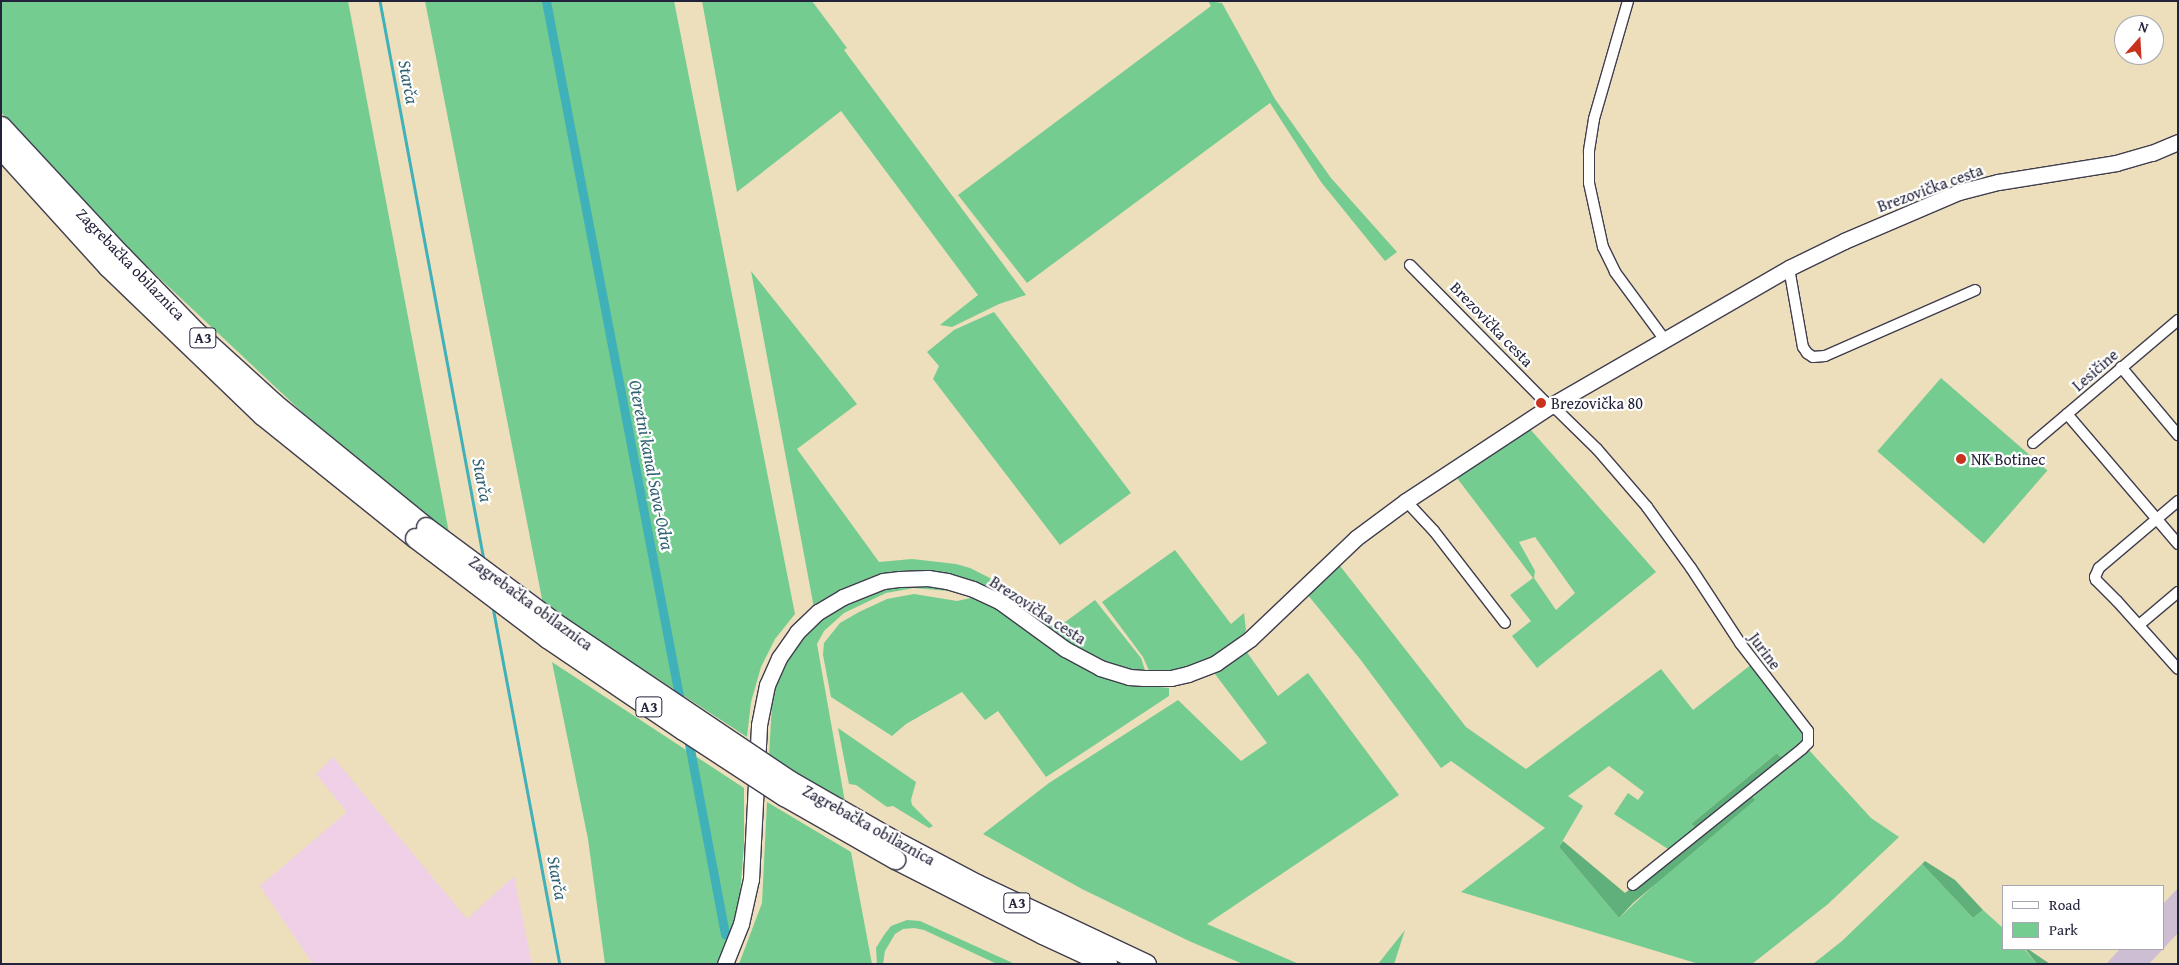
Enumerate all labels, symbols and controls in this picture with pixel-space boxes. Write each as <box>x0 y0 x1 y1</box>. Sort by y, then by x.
north arrow <box>2114 15 2164 65</box>
text: N <box>2136 16 2151 38</box>
water label: Starča <box>393 58 423 106</box>
street label: Brezovička cesta <box>1875 160 1985 216</box>
street label: Zagrebačka obilaznica <box>73 204 189 324</box>
street label: Brezovička cesta <box>1447 278 1537 370</box>
road number: A3 <box>189 326 217 350</box>
street label: Lesičine <box>2068 345 2122 395</box>
water label: Oteretni kanal Sava-Odra <box>624 378 678 552</box>
place label: Brezovička 80 <box>1551 393 1643 413</box>
marker: Brezovička 80 <box>1535 397 1547 409</box>
place label: NK Botinec <box>1971 449 2045 469</box>
marker: NK Botinec <box>1955 453 1967 465</box>
water label: Starča <box>467 456 497 504</box>
street label: Zagrebačka obilaznica <box>465 552 597 654</box>
street label: Brezovička cesta <box>986 572 1090 648</box>
street label: Jurine <box>1745 629 1785 673</box>
road number: A3 <box>635 694 663 720</box>
street label: Zagrebačka obilaznica <box>800 781 938 869</box>
water label: Starča <box>542 854 572 902</box>
legend <box>2002 885 2164 950</box>
road number: A3 <box>1003 890 1031 916</box>
text: Road <box>2049 894 2080 915</box>
text: Park <box>2049 919 2078 940</box>

